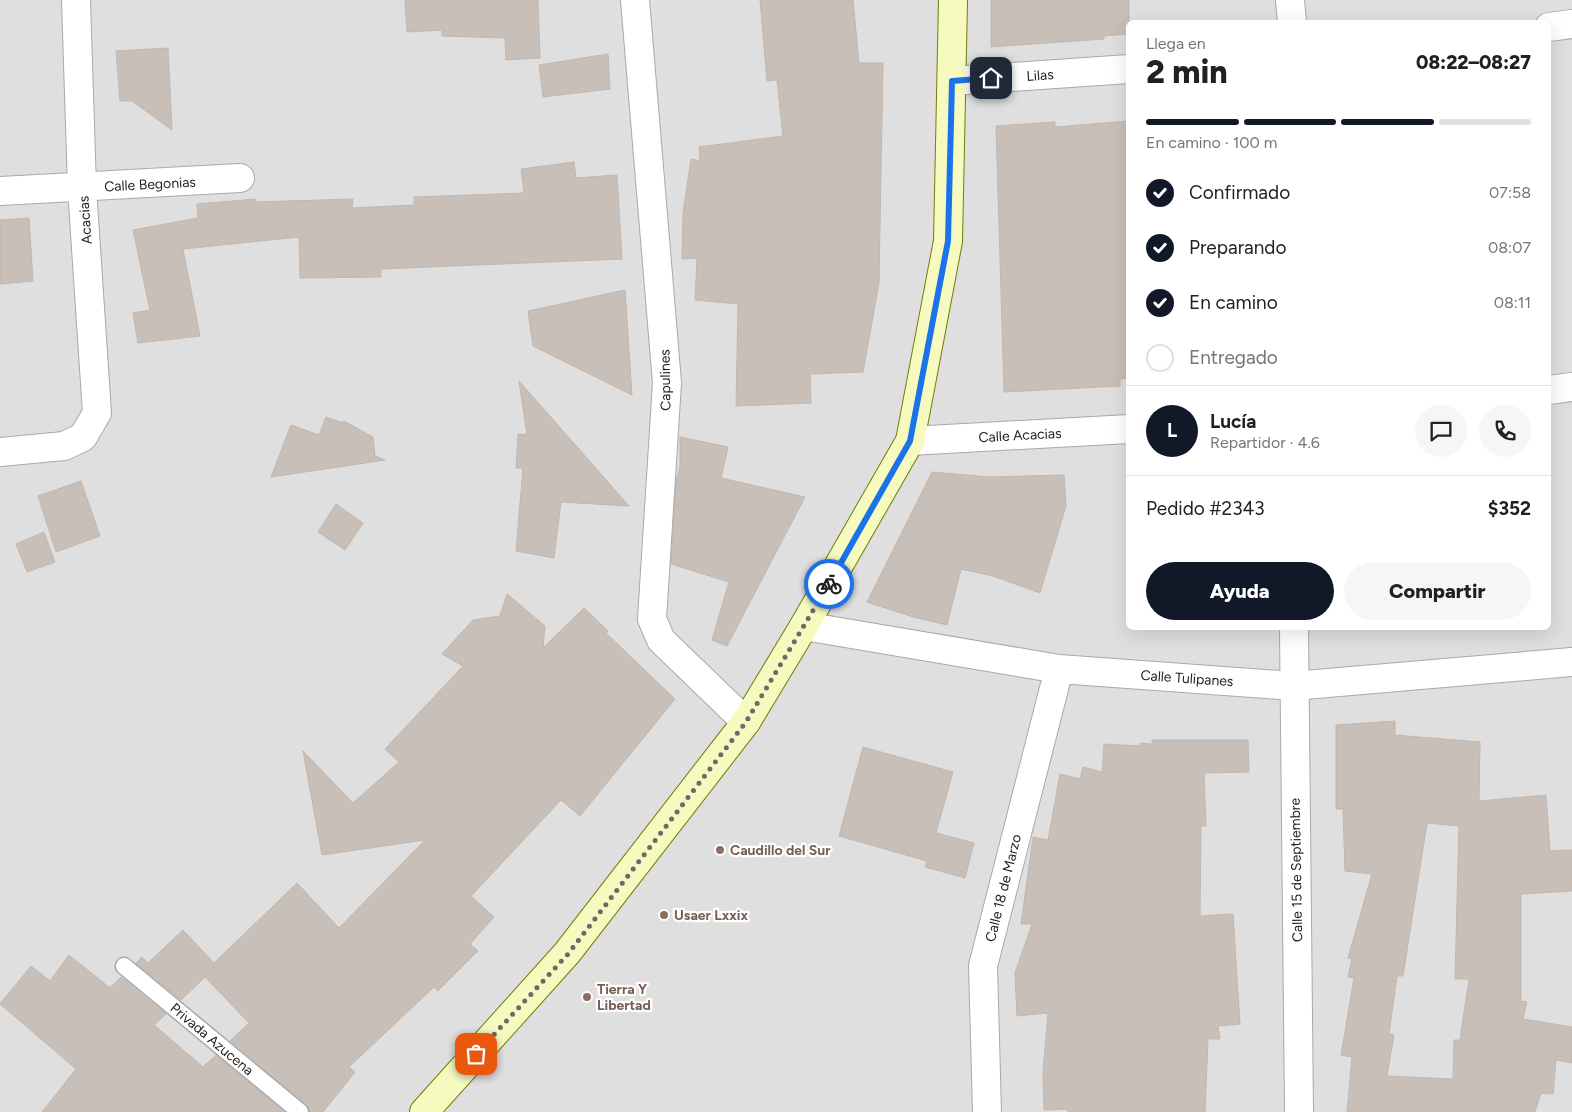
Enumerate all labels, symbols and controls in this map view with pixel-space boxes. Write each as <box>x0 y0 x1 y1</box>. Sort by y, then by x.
text: Llega en <box>1146 34 1206 53</box>
text: 08:22–08:27 <box>1416 51 1531 74</box>
text: 2 min <box>1146 53 1228 91</box>
pin <box>970 57 1012 99</box>
icon: home <box>977 64 1005 92</box>
street label: Lilas <box>1026 66 1054 85</box>
text: En camino · 100 m <box>1146 133 1277 152</box>
street label: Calle Begonias <box>104 174 196 195</box>
icon: check <box>1146 179 1174 207</box>
text: Confirmado <box>1189 181 1290 204</box>
text: 07:58 <box>1489 183 1531 202</box>
street label: Acacias <box>75 195 96 245</box>
icon: check <box>1146 234 1174 262</box>
text: Preparando <box>1189 236 1287 259</box>
text: 08:07 <box>1488 238 1531 257</box>
icon: check <box>1146 289 1174 317</box>
text: En camino <box>1189 291 1278 314</box>
text: 08:11 <box>1494 293 1531 312</box>
text: Entregado <box>1189 346 1278 369</box>
street label: Capulines <box>656 349 675 411</box>
button: chat <box>1415 405 1467 457</box>
button: phone <box>1479 405 1531 457</box>
text: Lucía <box>1210 410 1256 433</box>
text: L <box>1167 419 1177 442</box>
street label: Calle Acacias <box>978 425 1062 446</box>
text: Repartidor · 4.6 <box>1210 433 1320 452</box>
text: Pedido #2343 <box>1146 497 1265 520</box>
text: $352 <box>1488 497 1531 520</box>
courier <box>804 559 854 609</box>
button: Ayuda <box>1146 562 1334 620</box>
button: Compartir <box>1344 562 1531 620</box>
icon: bike <box>815 570 843 598</box>
street label: Calle Tulipanes <box>1140 667 1234 690</box>
street label: Calle 15 de Septiembre <box>1287 797 1306 942</box>
street label: Calle 18 de Marzo <box>982 833 1025 944</box>
place label: Caudillo del Sur <box>730 842 831 859</box>
marker: Caudillo del Sur <box>714 844 726 856</box>
place label: Usaer Lxxix <box>674 907 748 924</box>
marker: Usaer Lxxix <box>658 909 670 921</box>
place label: Tierra Y Libertad <box>597 981 651 1014</box>
marker: Tierra Y Libertad <box>581 991 593 1003</box>
street label: Privada Azucena <box>167 1000 257 1079</box>
pin <box>455 1033 497 1075</box>
icon: bag <box>462 1040 490 1068</box>

